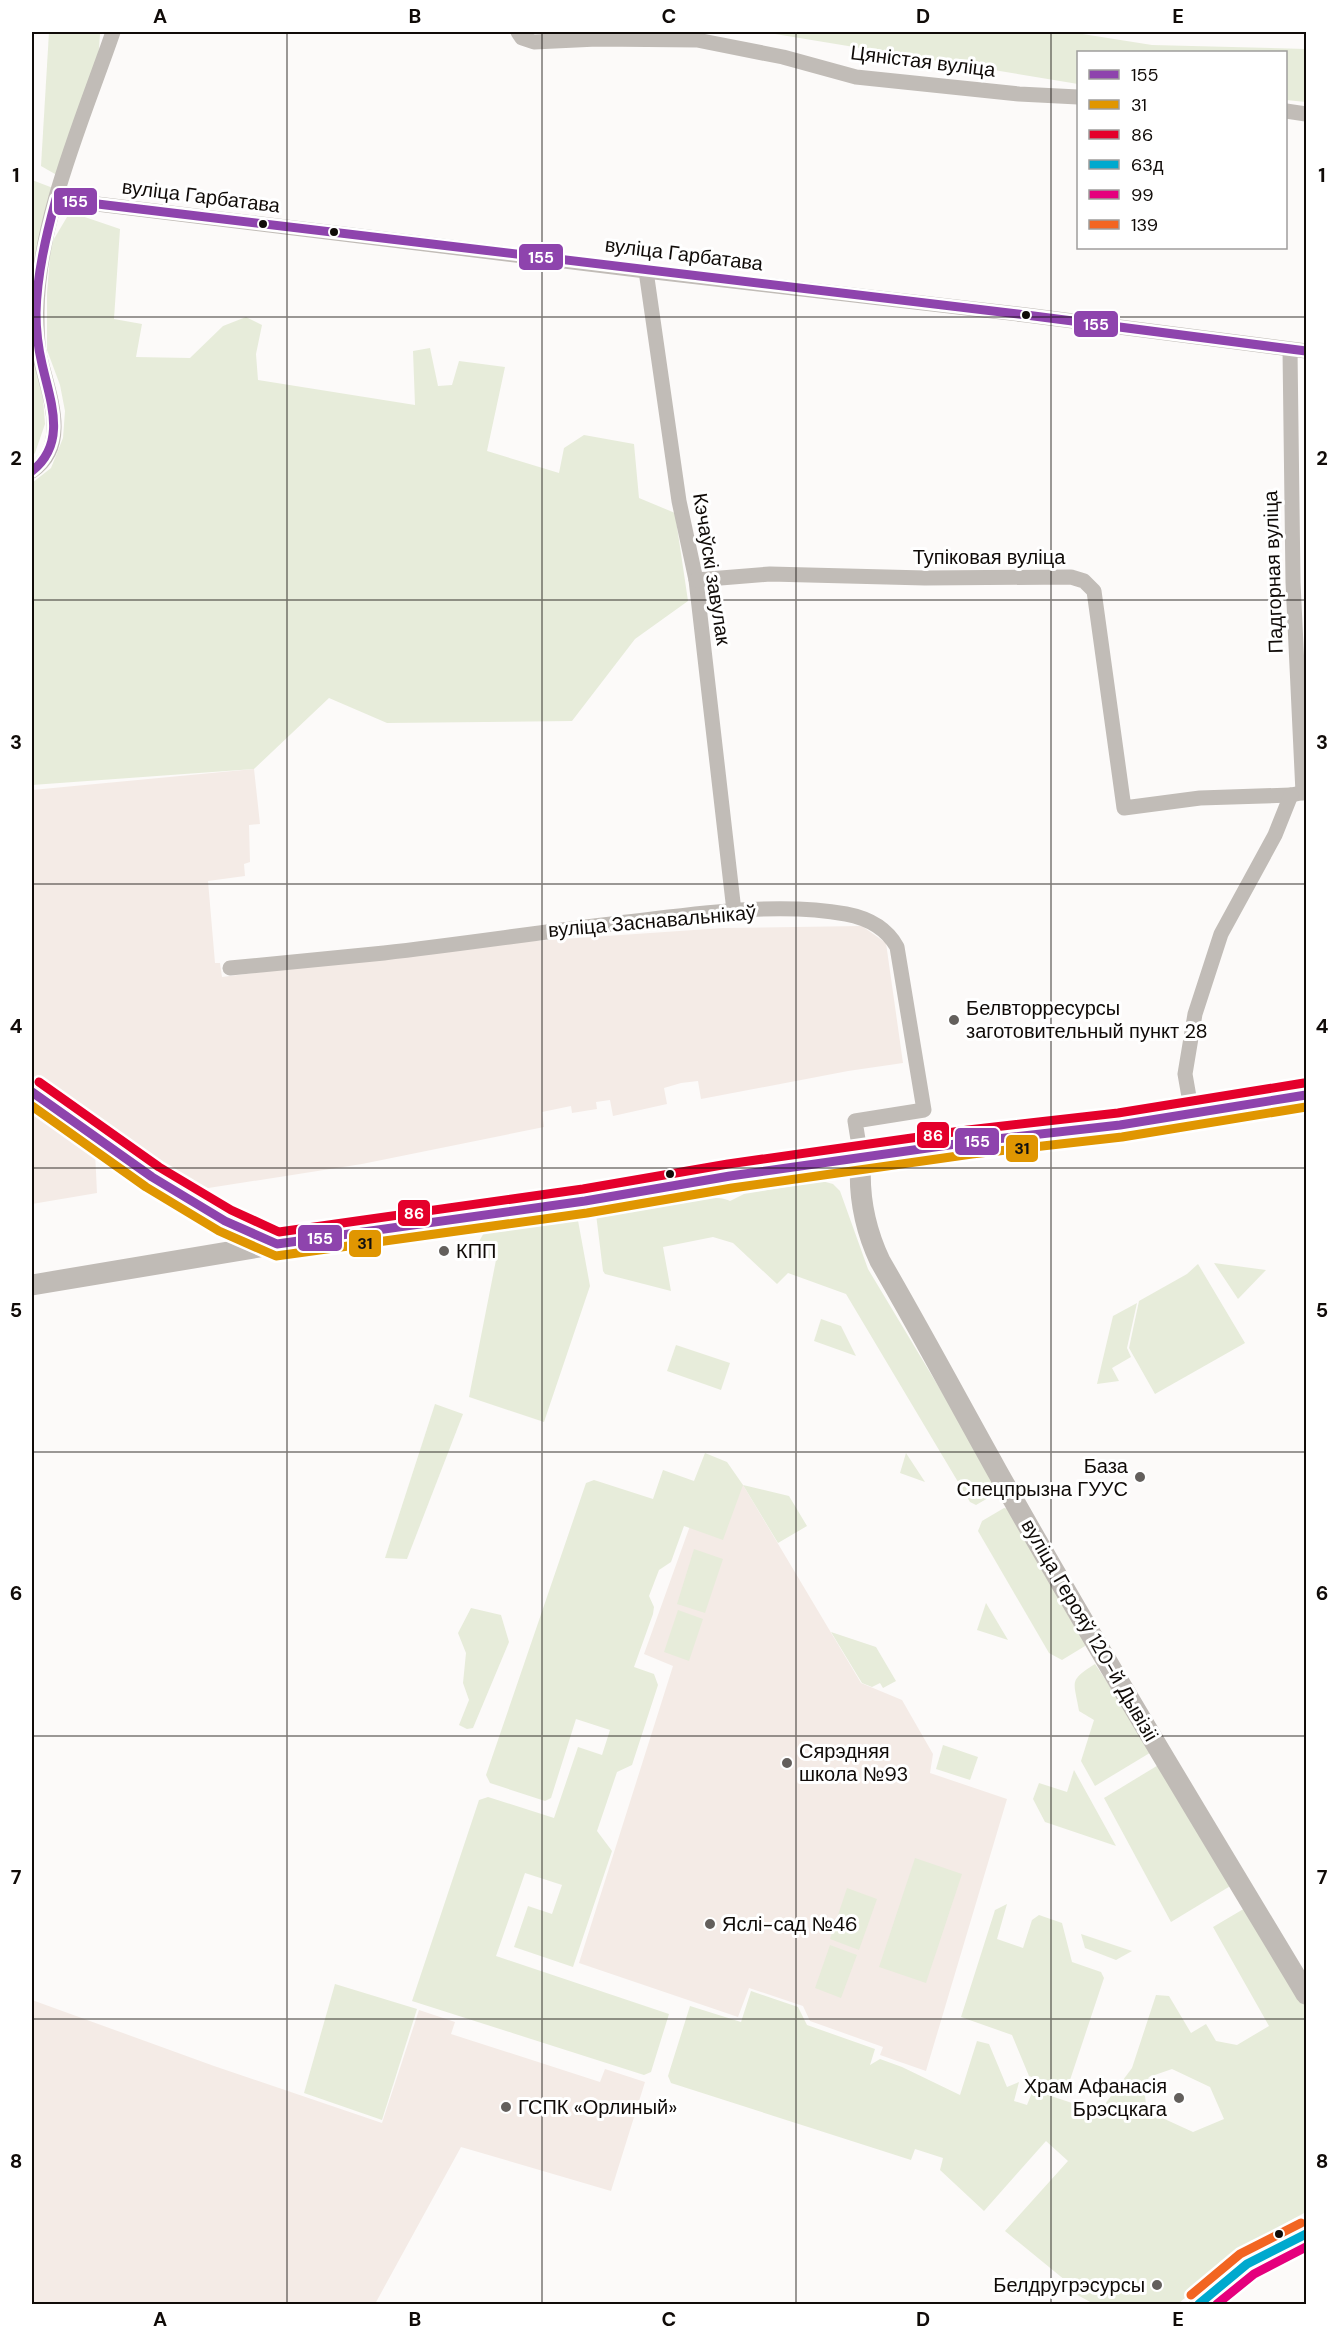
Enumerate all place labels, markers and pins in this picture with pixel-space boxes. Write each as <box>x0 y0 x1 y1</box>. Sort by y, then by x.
unlabelled marker <box>257 218 269 230</box>
unlabelled marker <box>328 226 340 238</box>
unlabelled marker <box>1020 309 1032 321</box>
place label: Белвторресурсы заготовительный пункт 28 <box>966 995 1208 1044</box>
marker: Белвторресурсы заготовительный пункт 28 <box>947 1013 961 1027</box>
unlabelled marker <box>664 1168 676 1180</box>
place label: КПП <box>456 1238 496 1264</box>
marker: КПП <box>437 1244 451 1258</box>
place label: База Спецпрызна ГУУС <box>956 1453 1129 1502</box>
marker: База Спецпрызна ГУУС <box>1133 1470 1147 1484</box>
place label: Сярэдняя школа №93 <box>799 1738 908 1787</box>
marker: Сярэдняя школа №93 <box>780 1756 794 1770</box>
place label: Яслі-сад №46 <box>722 1911 858 1937</box>
marker: Яслі-сад №46 <box>703 1917 717 1931</box>
place label: Храм Афанасія Брэсцкага <box>1024 2073 1168 2122</box>
marker: Храм Афанасія Брэсцкага <box>1172 2091 1186 2105</box>
place label: ГСПК «Орлиный» <box>518 2094 677 2120</box>
marker: ГСПК «Орлиный» <box>499 2100 513 2114</box>
unlabelled marker <box>1273 2228 1285 2240</box>
place label: Белдругрэсурсы <box>993 2272 1145 2298</box>
marker: Белдругрэсурсы <box>1150 2278 1164 2292</box>

